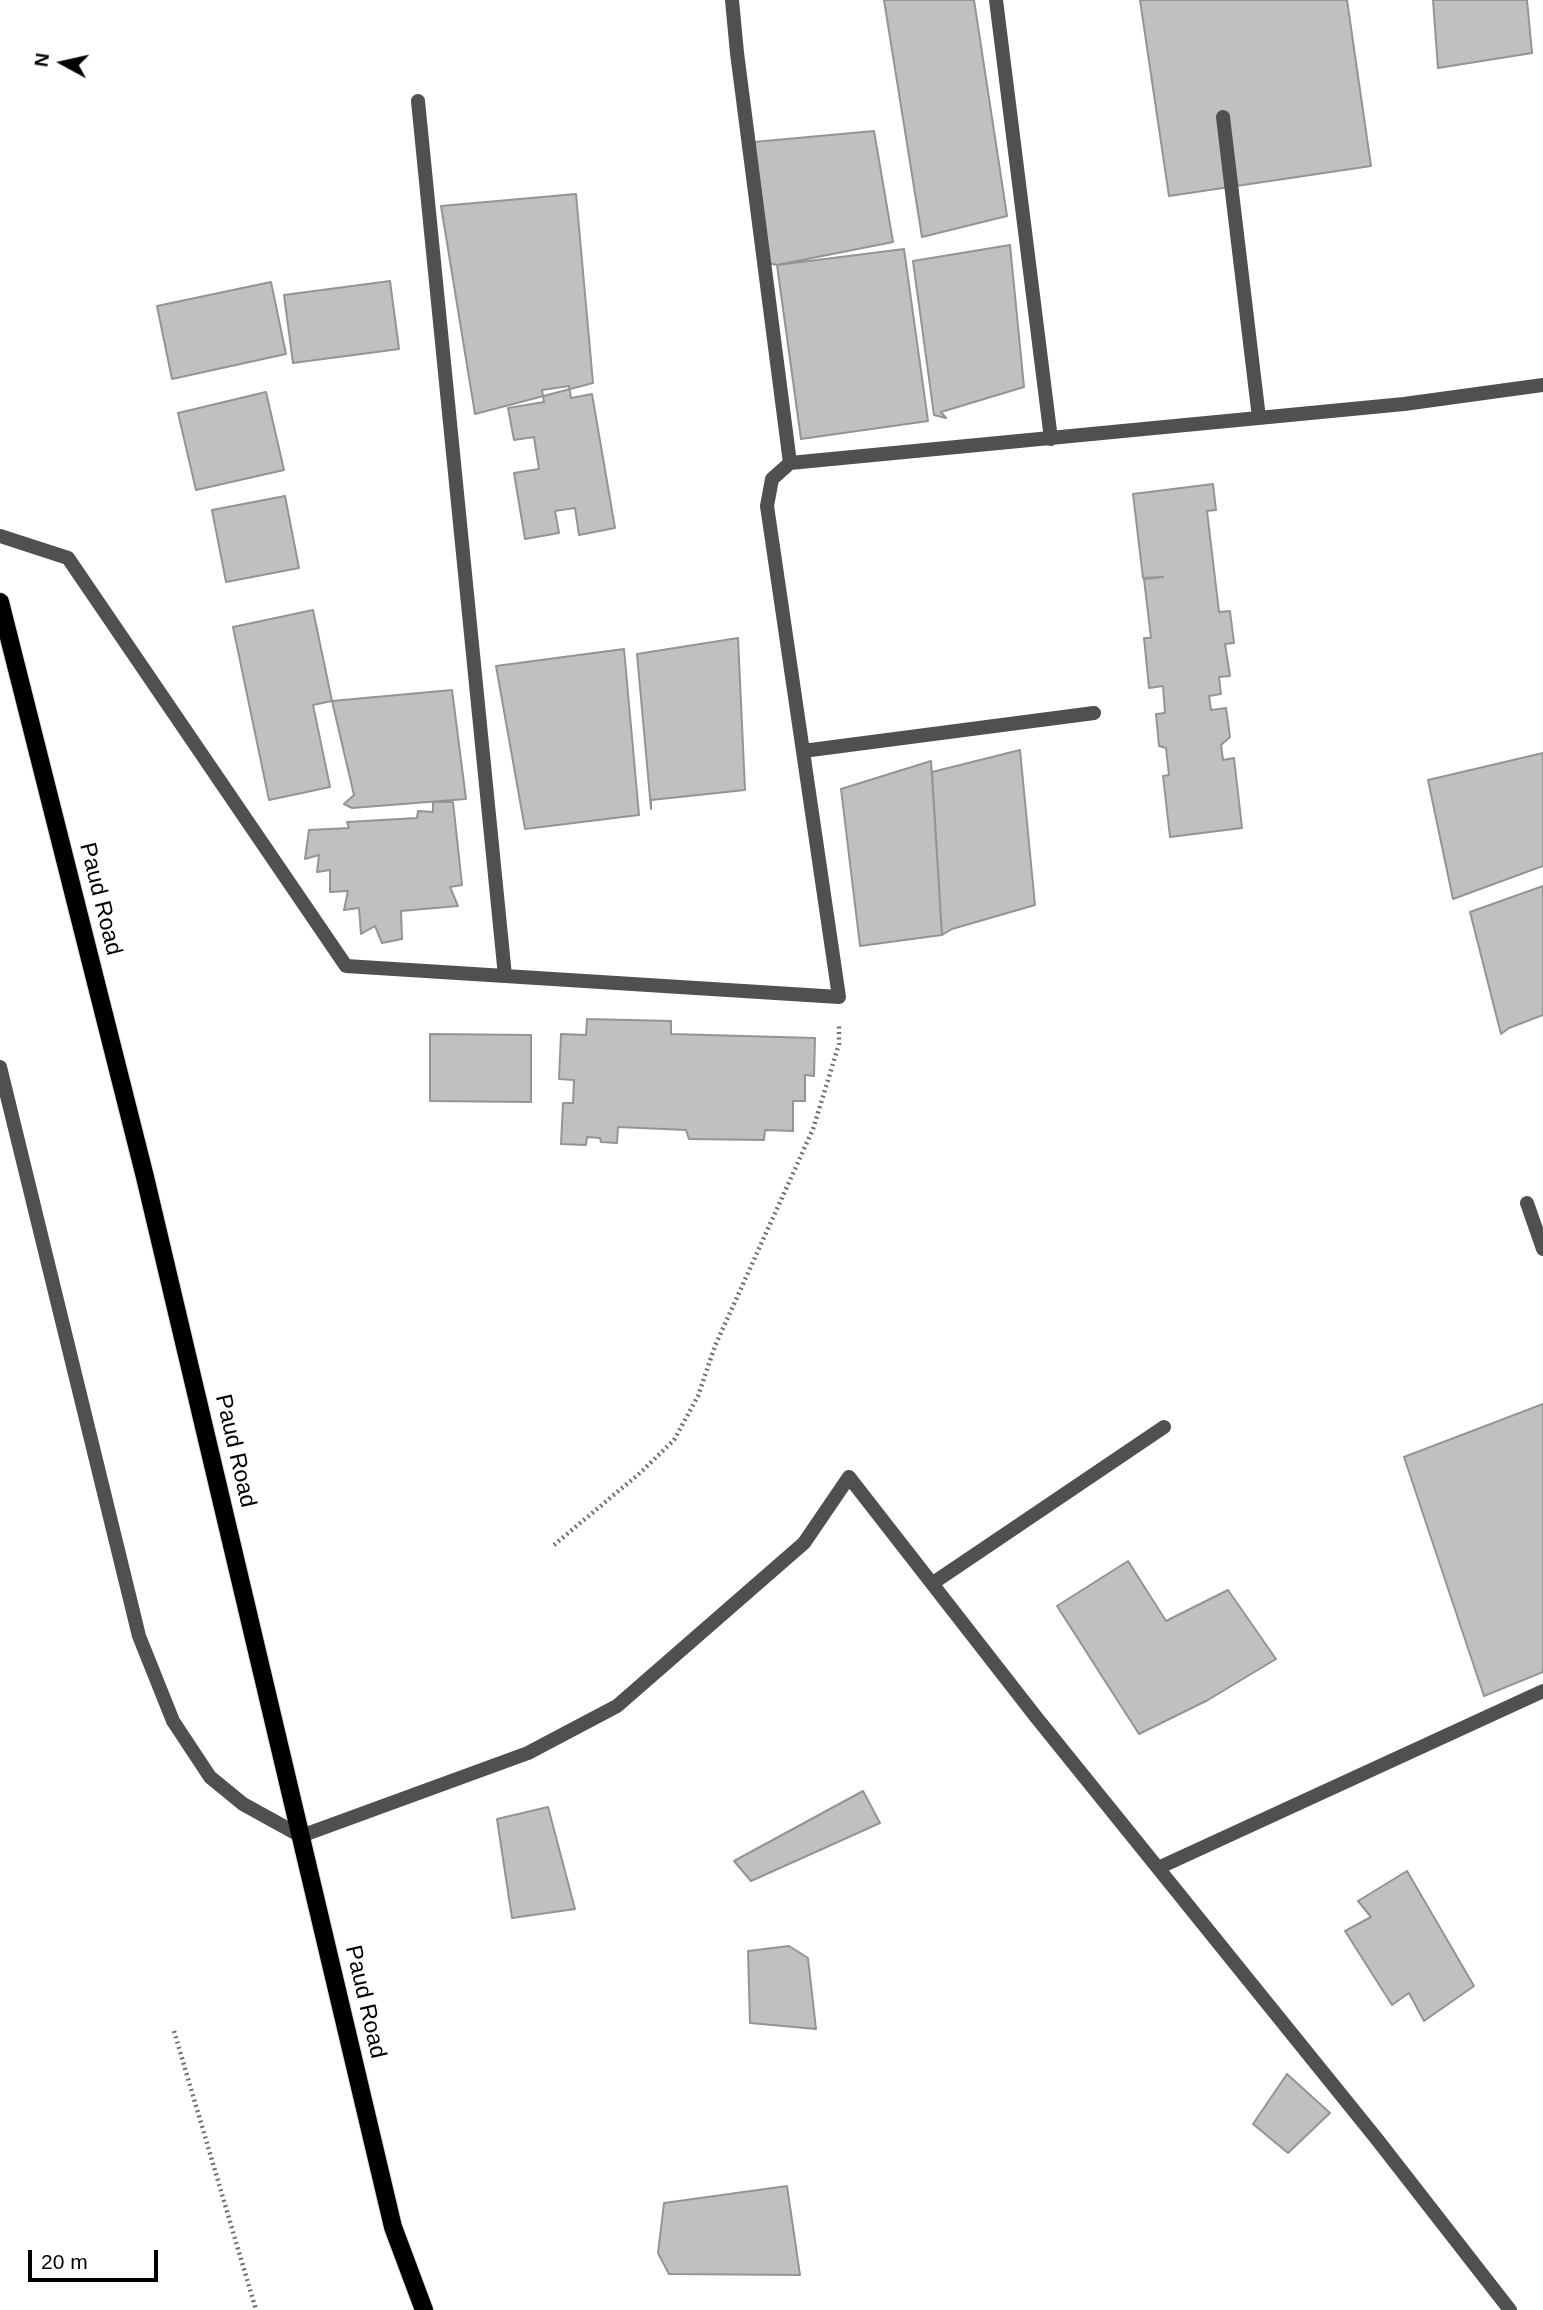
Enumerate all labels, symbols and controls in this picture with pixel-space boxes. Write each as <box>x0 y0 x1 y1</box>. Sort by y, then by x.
north arrow <box>28 28 98 98</box>
text: N <box>30 52 53 68</box>
street label: Paud Road <box>73 840 127 958</box>
street label: Paud Road <box>209 1392 261 1510</box>
street label: Paud Road <box>339 1943 391 2061</box>
scale bar <box>32 2236 161 2280</box>
text: 20 m <box>41 2250 88 2273</box>

